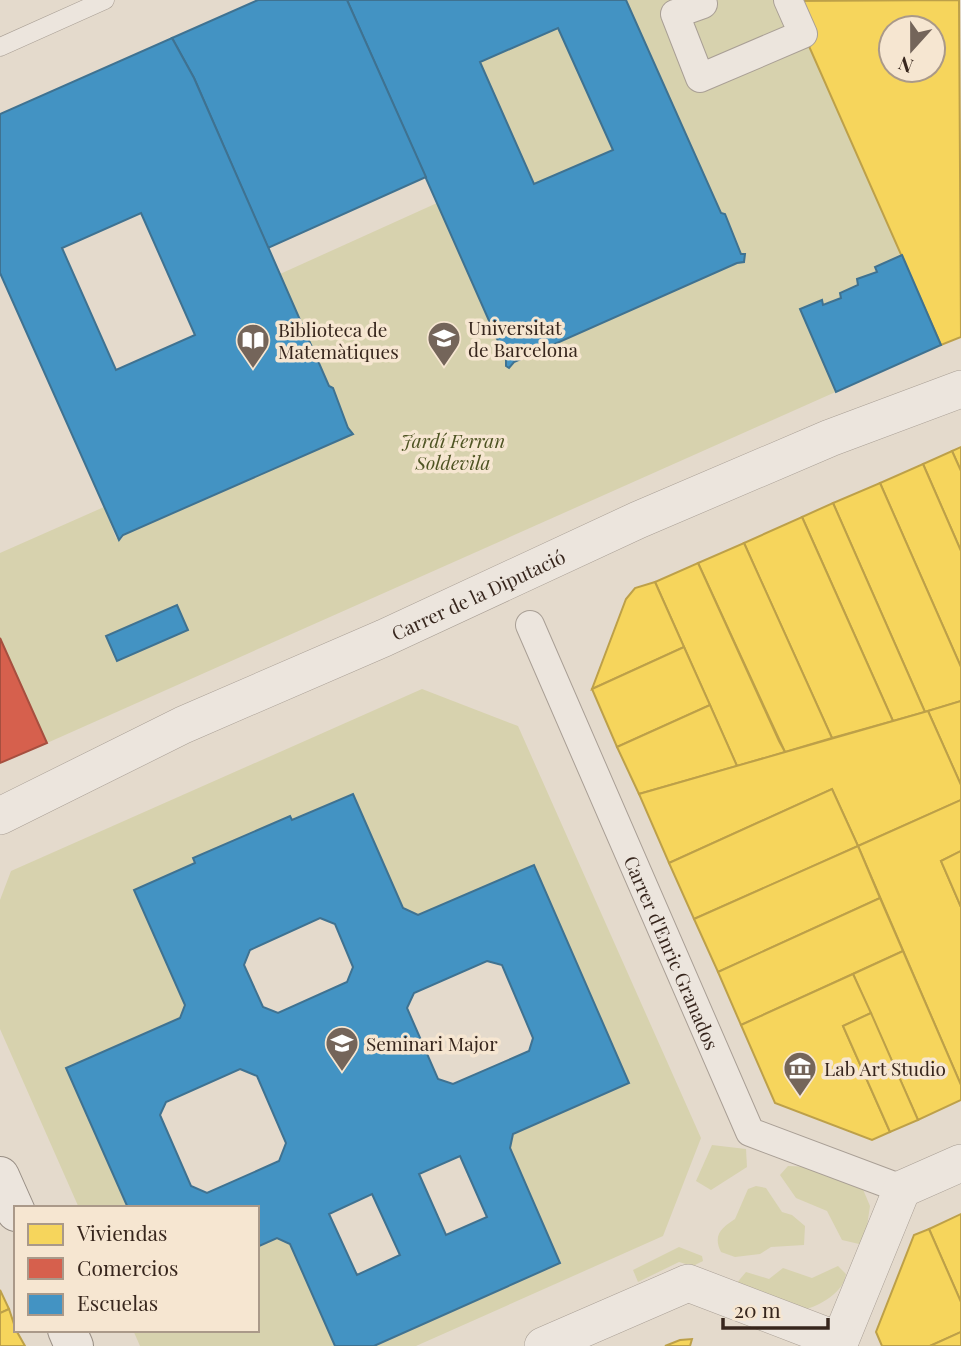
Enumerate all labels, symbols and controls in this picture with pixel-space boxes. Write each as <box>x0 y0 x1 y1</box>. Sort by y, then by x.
north arrow <box>877 14 947 84</box>
text: N <box>894 51 917 80</box>
place label: Universitat de Barcelona <box>468 314 579 362</box>
place label: Biblioteca de Matemàtiques <box>278 316 399 364</box>
school or university icon: Universitat de Barcelona <box>425 319 463 368</box>
library icon: Biblioteca de Matemàtiques <box>234 321 272 370</box>
park label: Jardí Ferran Soldevila <box>401 427 505 475</box>
street label: Carrer de la Diputació <box>387 543 569 646</box>
street label: Carrer d'Enric Granados <box>619 851 726 1054</box>
school or university icon: Seminari Major <box>323 1024 361 1073</box>
place label: Seminari Major <box>366 1030 498 1056</box>
museum icon: Lab Art Studio <box>781 1049 819 1098</box>
place label: Lab Art Studio <box>824 1055 946 1081</box>
legend <box>14 1206 259 1332</box>
text: Viviendas <box>76 1218 167 1246</box>
text: Comercios <box>77 1253 178 1281</box>
scale bar <box>723 1286 828 1330</box>
text: Escuelas <box>77 1288 158 1316</box>
text: 20 m <box>734 1295 781 1323</box>

